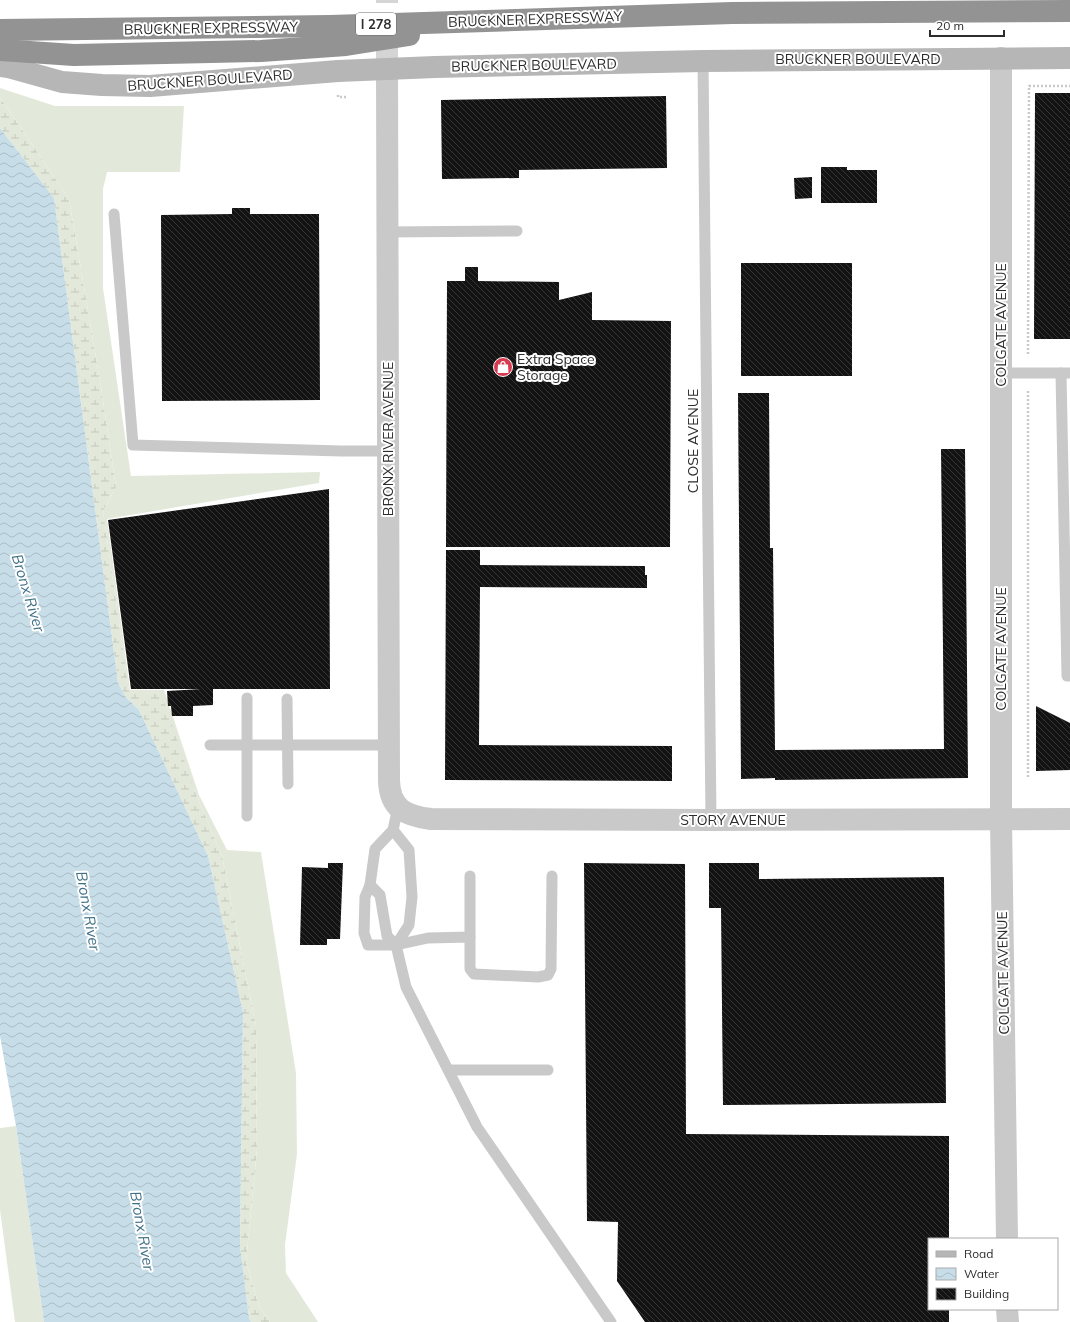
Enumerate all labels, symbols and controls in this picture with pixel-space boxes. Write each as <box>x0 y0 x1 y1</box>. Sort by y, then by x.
street label: BRUCKNER EXPRESSWAY <box>448 7 623 31</box>
scale bar <box>930 12 1004 38</box>
road number: I 278 <box>356 13 396 35</box>
street label: BRUCKNER EXPRESSWAY <box>124 17 299 39</box>
text: 20 m <box>936 18 964 33</box>
street label: BRUCKNER BOULEVARD <box>775 50 941 68</box>
street label: BRUCKNER BOULEVARD <box>451 55 617 75</box>
street label: BRUCKNER BOULEVARD <box>127 65 293 95</box>
street label: COLGATE AVENUE <box>992 263 1010 387</box>
place label: Extra Space Storage <box>517 350 595 384</box>
shop icon: Extra Space Storage <box>492 356 514 378</box>
street label: BRONX RIVER AVENUE <box>379 362 397 516</box>
street label: CLOSE AVENUE <box>684 389 702 493</box>
water label: Bronx River <box>8 552 49 635</box>
street label: COLGATE AVENUE <box>992 587 1010 711</box>
street label: STORY AVENUE <box>680 811 786 829</box>
water label: Bronx River <box>72 870 105 953</box>
street label: COLGATE AVENUE <box>993 911 1013 1035</box>
water label: Bronx River <box>126 1190 159 1273</box>
legend <box>928 1238 1058 1310</box>
text: Road <box>964 1246 993 1261</box>
text: Water <box>964 1266 1000 1281</box>
text: Building <box>964 1286 1009 1301</box>

